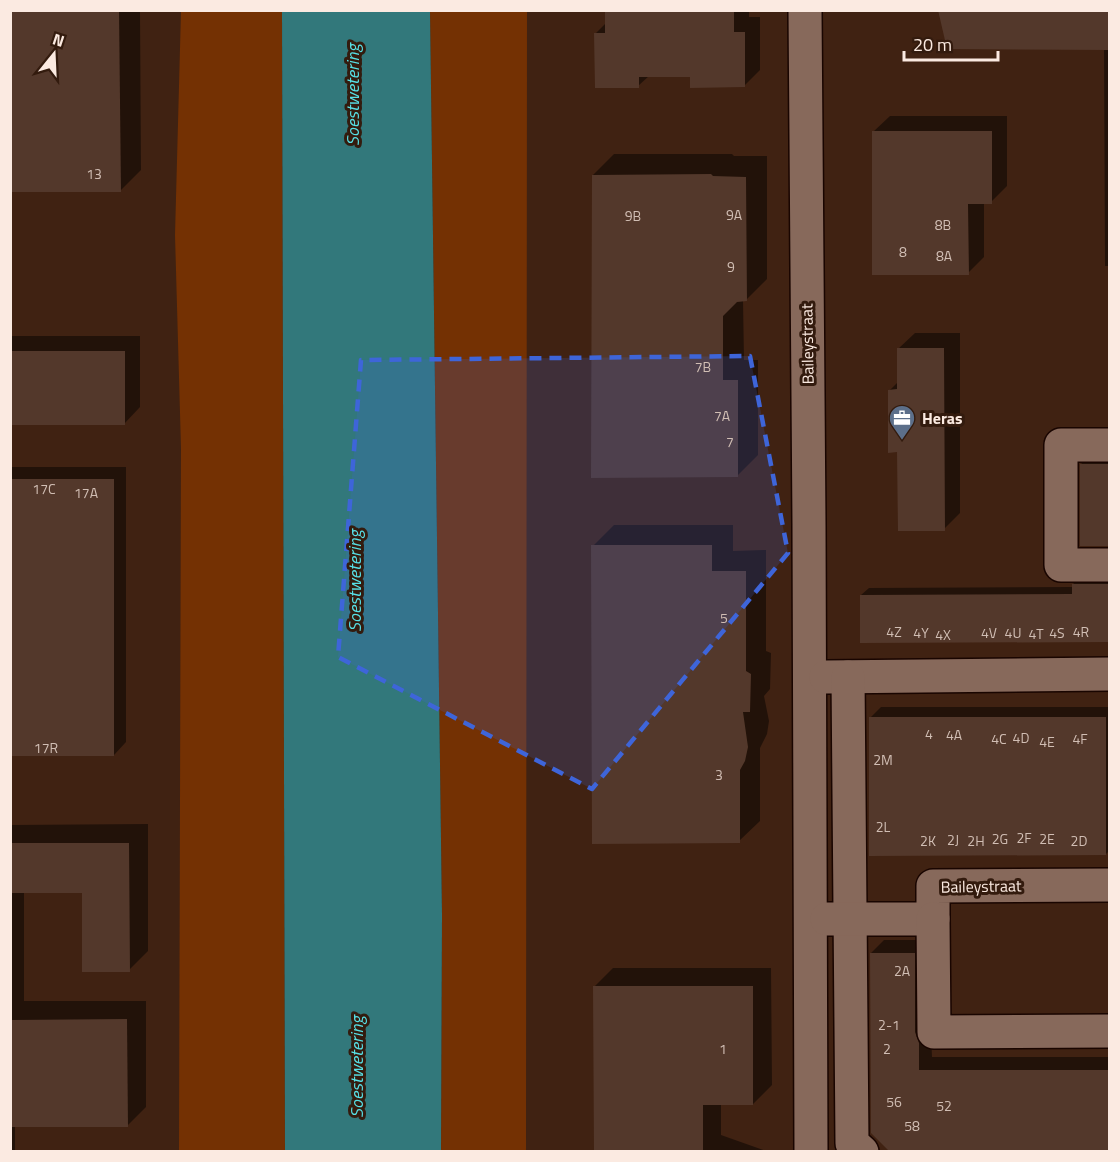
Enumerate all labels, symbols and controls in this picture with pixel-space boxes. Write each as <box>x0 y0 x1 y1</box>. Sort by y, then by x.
north arrow <box>24 24 84 84</box>
scale bar <box>904 24 998 62</box>
text: N <box>50 27 68 53</box>
text: 20 m <box>913 31 952 58</box>
water label: Soestwetering <box>339 42 366 146</box>
house number: 13 <box>86 163 102 184</box>
house number: 9A <box>726 204 743 225</box>
house number: 9B <box>625 205 641 226</box>
house number: 8B <box>935 214 951 235</box>
house number: 8 <box>899 241 907 262</box>
house number: 8A <box>936 245 953 266</box>
house number: 9 <box>727 256 735 277</box>
street label: Baileystraat <box>794 303 820 385</box>
house number: 7B <box>695 356 711 377</box>
office icon: Heras <box>887 403 917 441</box>
house number: 7A <box>714 405 731 426</box>
place label: Heras <box>922 406 963 430</box>
house number: 7 <box>726 431 734 452</box>
house number: 17C <box>32 478 56 499</box>
house number: 17A <box>74 482 99 503</box>
water label: Soestwetering <box>341 528 368 632</box>
house number: 5 <box>720 607 728 628</box>
house number: 4Z <box>886 621 902 642</box>
house number: 4R <box>1073 621 1089 642</box>
house number: 4Y <box>913 622 929 643</box>
house number: 4V <box>981 622 997 643</box>
house number: 4U <box>1005 622 1021 643</box>
house number: 4S <box>1049 622 1065 643</box>
house number: 4T <box>1028 623 1044 644</box>
house number: 4X <box>935 624 951 645</box>
house number: 4 <box>925 723 933 744</box>
house number: 4A <box>946 724 963 745</box>
house number: 4D <box>1013 727 1029 748</box>
house number: 4C <box>991 728 1007 749</box>
house number: 4F <box>1072 728 1088 749</box>
house number: 4E <box>1039 731 1055 752</box>
house number: 17R <box>34 737 58 758</box>
house number: 2M <box>873 749 893 770</box>
house number: 3 <box>715 764 723 785</box>
house number: 2L <box>876 816 891 837</box>
house number: 2F <box>1016 827 1032 848</box>
house number: 2G <box>992 828 1008 849</box>
house number: 2E <box>1039 828 1055 849</box>
house number: 2J <box>947 829 959 850</box>
house number: 2K <box>920 830 936 851</box>
house number: 2H <box>967 830 985 851</box>
house number: 2D <box>1071 830 1087 851</box>
street label: Baileystraat <box>940 873 1022 899</box>
house number: 2A <box>894 960 911 981</box>
water label: Soestwetering <box>343 1014 370 1118</box>
house number: 2-1 <box>878 1014 900 1035</box>
house number: 1 <box>719 1038 727 1059</box>
house number: 2 <box>883 1038 891 1059</box>
house number: 56 <box>886 1091 902 1112</box>
house number: 52 <box>936 1095 952 1116</box>
house number: 58 <box>904 1115 920 1136</box>

